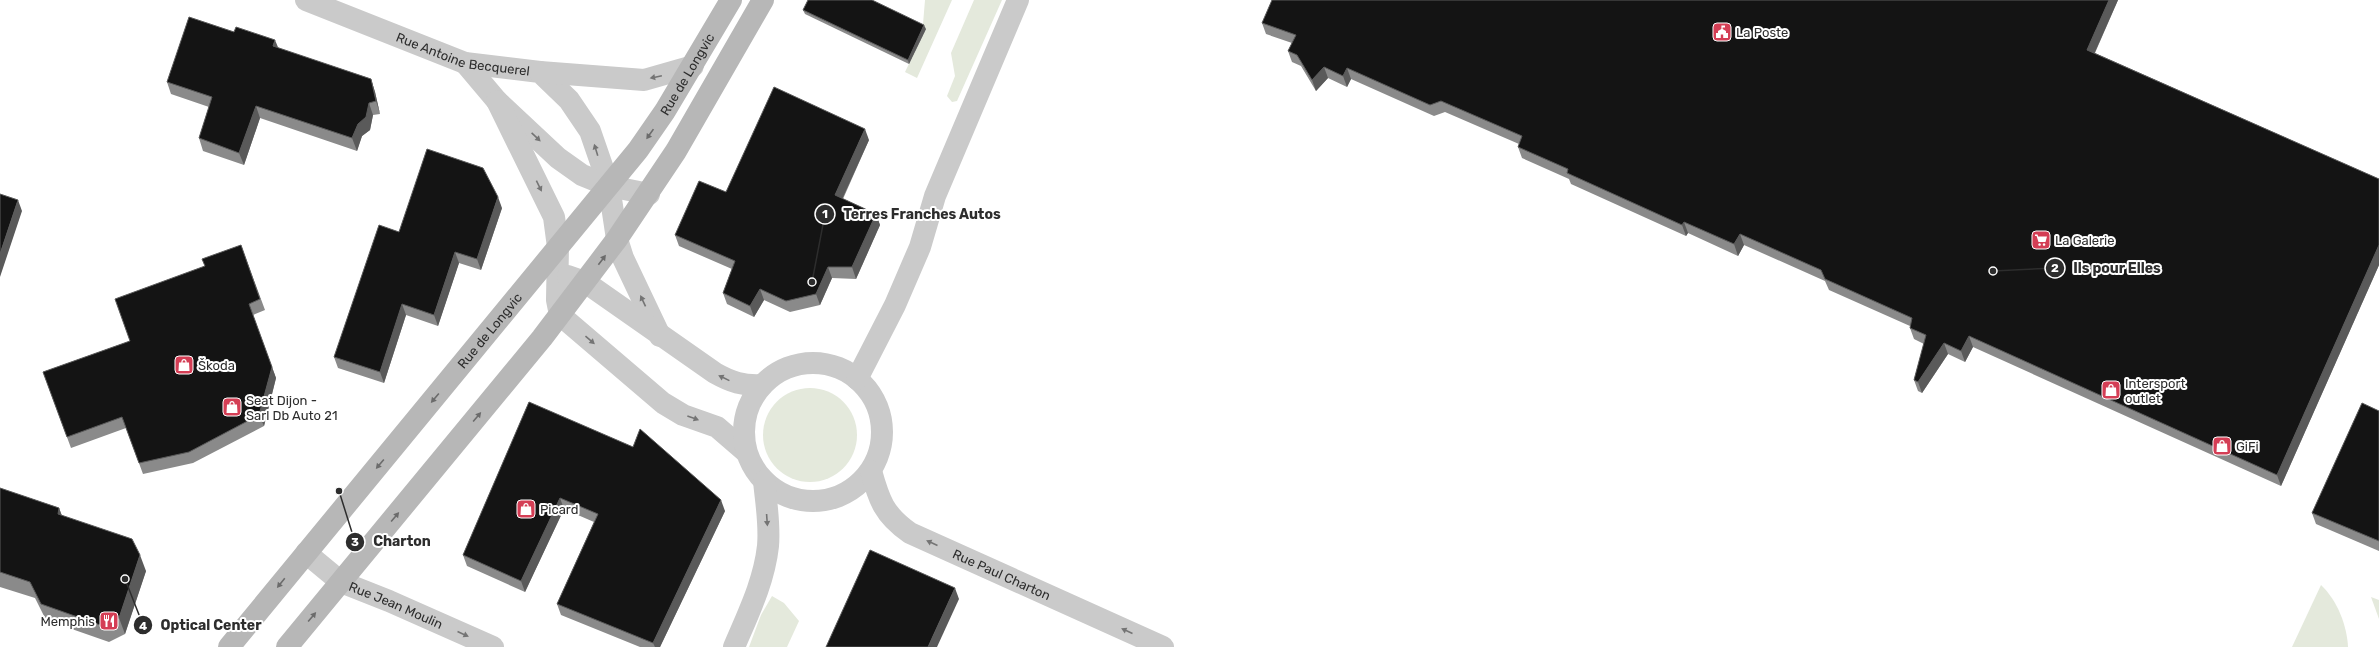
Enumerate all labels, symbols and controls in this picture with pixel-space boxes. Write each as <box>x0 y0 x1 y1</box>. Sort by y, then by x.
public building icon: La Poste <box>1711 21 1733 43</box>
place label: La Poste <box>1736 25 1788 40</box>
street label: Rue Antoine Becquerel <box>394 30 531 79</box>
street label: Rue de Longvic <box>657 31 718 118</box>
one-way arrow <box>650 75 662 81</box>
one-way arrow <box>646 129 654 139</box>
one-way arrow <box>531 132 541 142</box>
one-way arrow <box>593 143 599 155</box>
one-way arrow <box>536 181 542 192</box>
callout: Terres Franches Autos <box>815 201 1008 227</box>
text: Terres Franches Autos <box>843 206 1001 223</box>
text: 1 <box>822 207 828 221</box>
supermarket icon: La Galerie <box>2030 229 2052 251</box>
place label: La Galerie <box>2055 233 2115 248</box>
one-way arrow <box>598 255 606 265</box>
callout: Ils pour Elles <box>2045 255 2169 281</box>
text: Ils pour Elles <box>2073 260 2161 277</box>
text: 2 <box>2051 261 2059 275</box>
street label: Rue de Longvic <box>455 290 525 371</box>
one-way arrow <box>640 295 646 306</box>
one-way arrow <box>584 336 595 345</box>
shop icon: Škoda <box>173 354 195 376</box>
place label: Škoda <box>198 358 235 373</box>
one-way arrow <box>719 375 730 381</box>
place label: Intersport outlet <box>2125 376 2186 406</box>
shop icon: Intersport outlet <box>2100 379 2122 401</box>
one-way arrow <box>430 392 439 403</box>
place label: Seat Dijon - Sarl Db Auto 21 <box>246 393 337 423</box>
shop icon: Seat Dijon - Sarl Db Auto 21 <box>221 396 243 418</box>
one-way arrow <box>473 411 482 422</box>
one-way arrow <box>687 416 699 422</box>
shop icon: GiFi <box>2211 435 2233 457</box>
place label: GiFi <box>2236 439 2259 454</box>
one-way arrow <box>376 458 384 469</box>
shop icon: Picard <box>515 498 537 520</box>
place label: Picard <box>540 502 578 517</box>
one-way arrow <box>390 511 399 522</box>
one-way arrow <box>764 514 771 526</box>
callout: Charton <box>345 529 439 555</box>
text: Charton <box>373 533 431 550</box>
text: 3 <box>351 535 359 549</box>
one-way arrow <box>926 540 938 546</box>
street label: Rue Paul Charton <box>950 546 1053 603</box>
one-way arrow <box>277 578 286 589</box>
street label: Rue Jean Moulin <box>347 579 445 632</box>
restaurant icon: Memphis <box>98 610 120 632</box>
callout: Optical Center <box>133 612 270 638</box>
one-way arrow <box>307 612 316 622</box>
place label: Memphis <box>40 614 95 629</box>
text: Optical Center <box>160 617 262 634</box>
text: 4 <box>139 619 147 633</box>
one-way arrow <box>1122 628 1133 634</box>
one-way arrow <box>458 631 470 637</box>

